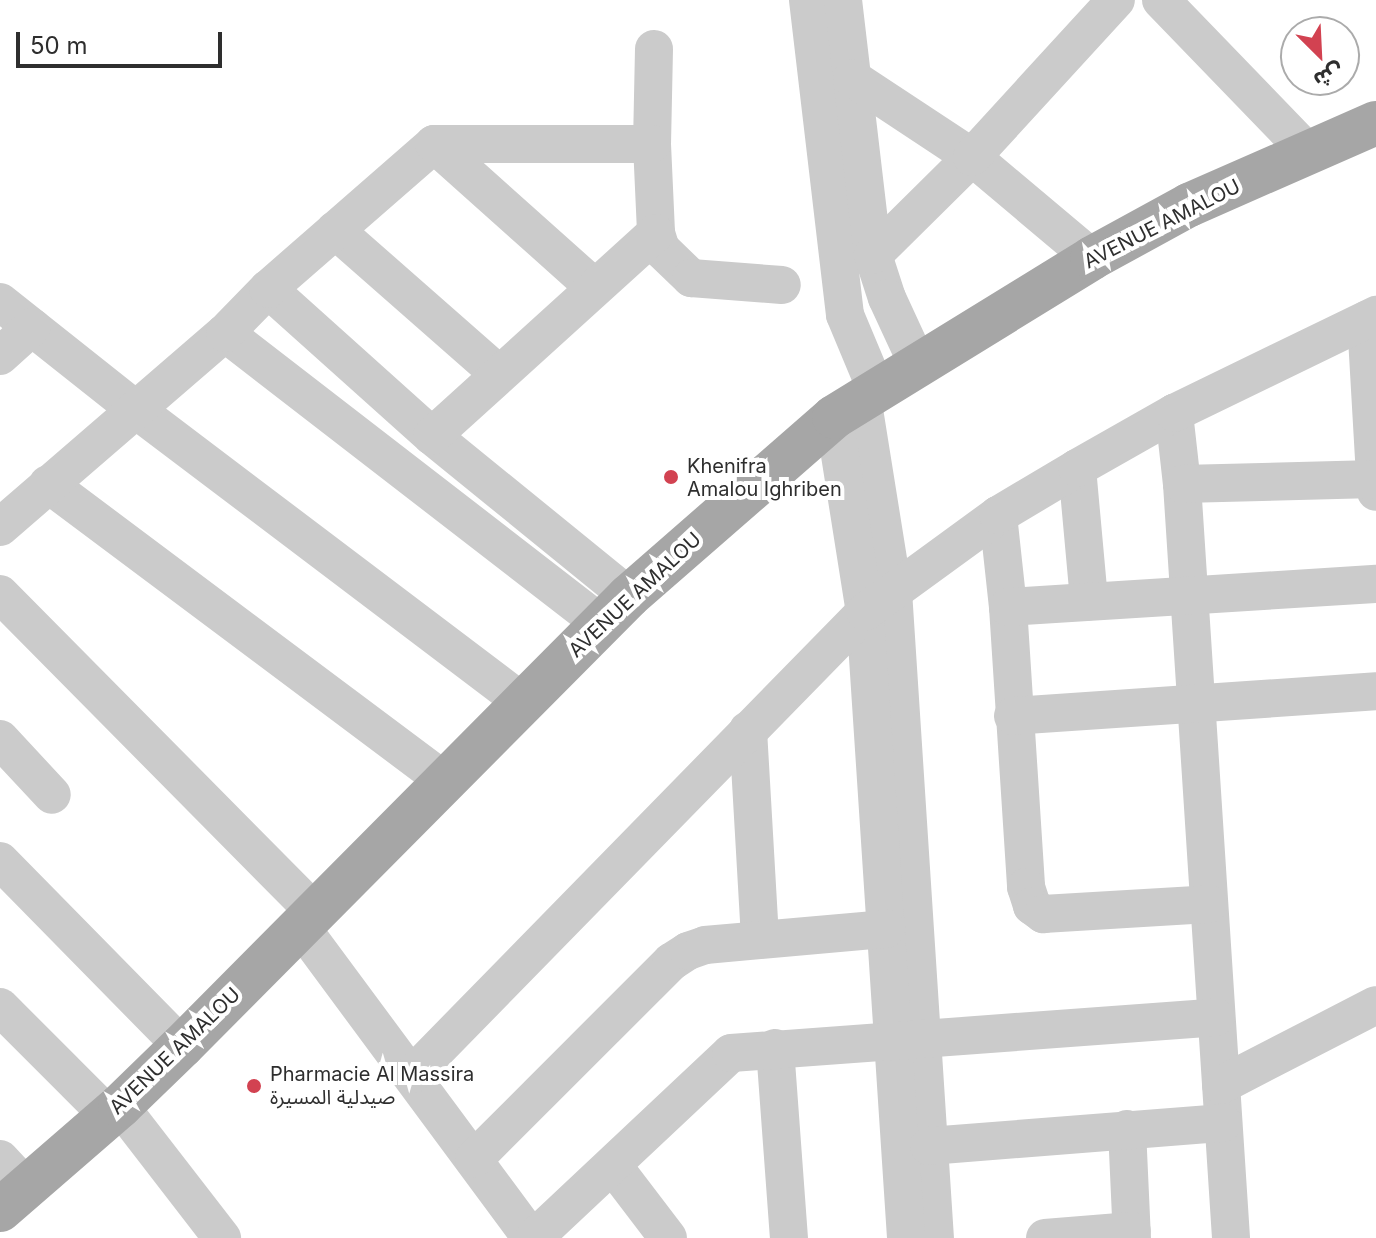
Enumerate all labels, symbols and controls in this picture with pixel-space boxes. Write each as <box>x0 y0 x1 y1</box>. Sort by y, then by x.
scale bar <box>20 16 226 66</box>
north arrow <box>1280 16 1360 96</box>
text: 50 m <box>30 31 88 60</box>
text: ش <box>1310 58 1348 94</box>
street label: AVENUE AMALOU <box>1080 174 1244 274</box>
place label: Khenifra Amalou Ighriben <box>687 454 842 501</box>
marker: Khenifra Amalou Ighriben <box>662 468 680 486</box>
street label: AVENUE AMALOU <box>564 527 706 663</box>
street label: AVENUE AMALOU <box>105 982 245 1120</box>
place label: Pharmacie Al Massira صيدلية المسيرة <box>270 1062 474 1109</box>
marker: Pharmacie Al Massira صيدلية المسيرة <box>245 1077 263 1095</box>

